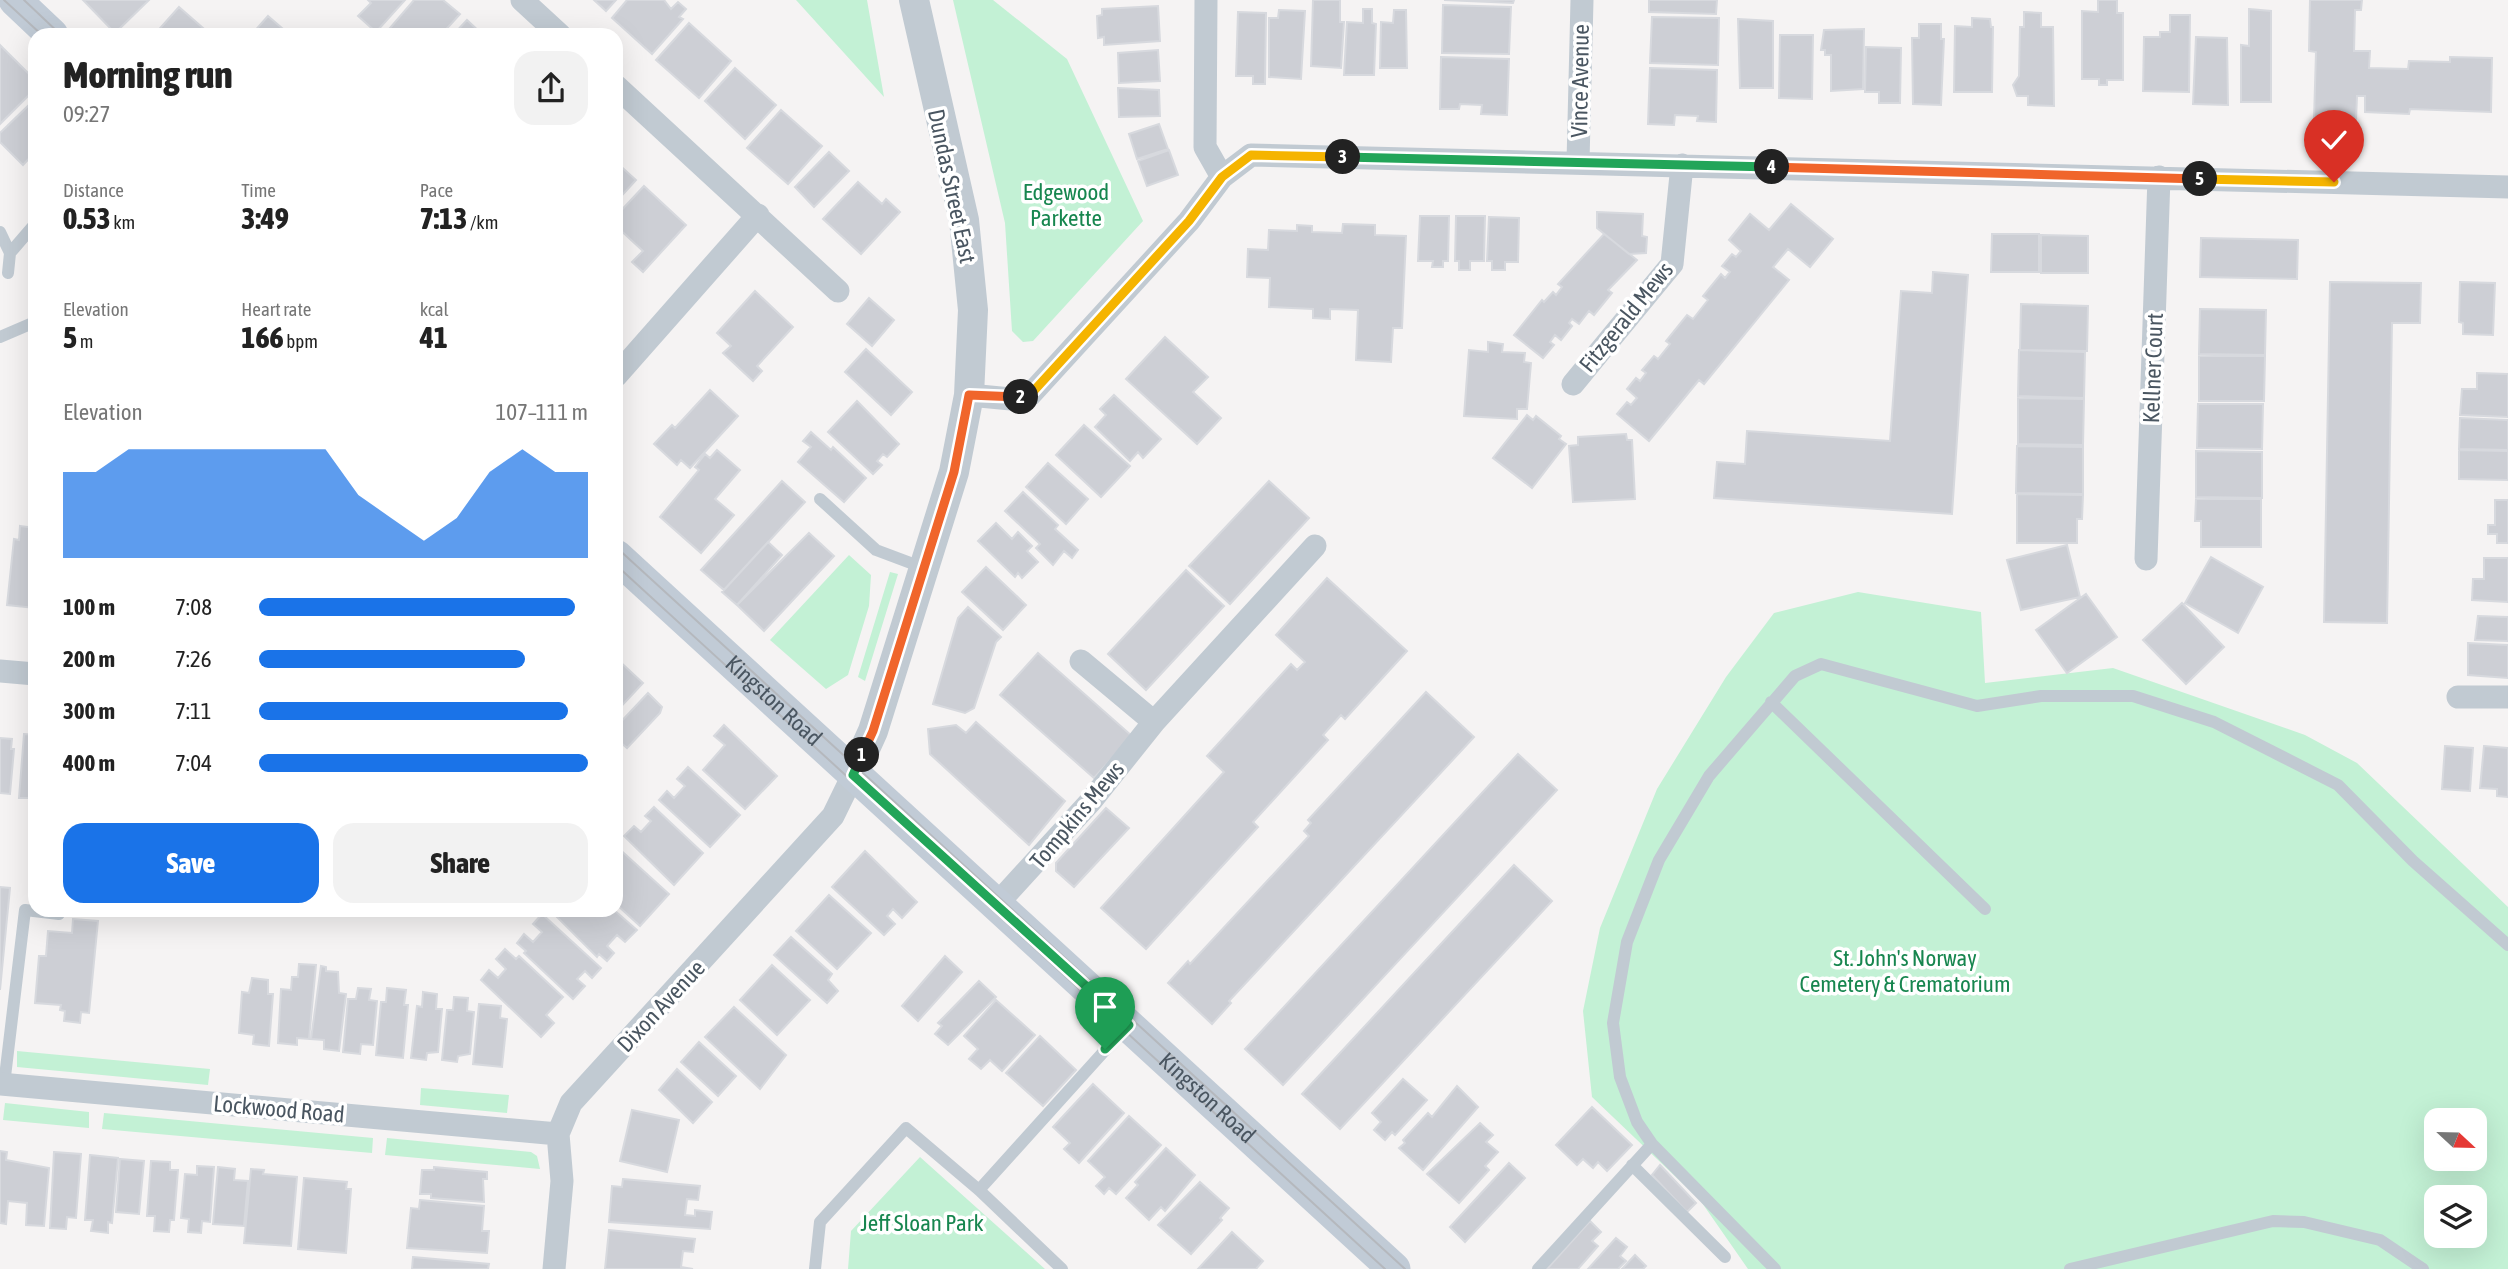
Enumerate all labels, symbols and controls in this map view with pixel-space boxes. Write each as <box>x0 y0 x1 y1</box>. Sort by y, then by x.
street label: Vince Avenue <box>1566 24 1594 138</box>
button: share <box>514 51 588 125</box>
text: Morning run <box>63 53 233 96</box>
text: 09:27 <box>63 101 110 127</box>
street label: Dundas Street East <box>923 107 981 265</box>
pin <box>2304 110 2364 182</box>
icon: check <box>2315 121 2353 159</box>
pin: 3 <box>1326 140 1360 174</box>
text: 3 <box>1338 145 1347 167</box>
pin: 4 <box>1754 150 1790 184</box>
text: 4 <box>1767 155 1776 177</box>
pin: 5 <box>2182 162 2218 196</box>
text: 5 <box>2195 167 2204 189</box>
text: Distance <box>63 179 124 201</box>
text: Time <box>241 179 276 201</box>
text: Pace <box>420 179 453 201</box>
park label: Edgewood Parkette <box>1023 179 1109 231</box>
text: 0.53 <box>63 201 111 235</box>
text: 3:49 <box>241 201 289 235</box>
text: 7:13 <box>420 201 467 235</box>
text: km <box>111 211 135 233</box>
text: /km <box>467 211 498 233</box>
street label: Fitzgerald Mews <box>1574 257 1678 377</box>
text: Elevation <box>63 298 129 320</box>
text: Heart rate <box>241 298 311 320</box>
text: kcal <box>420 298 449 320</box>
street label: Kellner Court <box>2138 312 2168 424</box>
text: 5 <box>63 320 77 354</box>
text: 166 <box>241 320 284 354</box>
text: 41 <box>420 320 448 354</box>
text: m <box>77 330 93 352</box>
text: bpm <box>284 330 318 352</box>
pin: 2 <box>1004 380 1038 414</box>
text: 2 <box>1016 385 1025 407</box>
text: Elevation <box>63 399 143 425</box>
text: 107–111 m <box>495 399 588 425</box>
text: 100 m <box>63 594 115 620</box>
text: 7:08 <box>175 594 212 620</box>
text: 200 m <box>63 646 115 672</box>
text: 7:26 <box>175 646 212 672</box>
street label: Kingston Road <box>720 650 827 751</box>
text: 300 m <box>63 698 115 724</box>
text: 7:11 <box>175 698 212 724</box>
pin: 1 <box>844 738 880 772</box>
text: 1 <box>857 743 866 765</box>
text: 400 m <box>63 750 115 776</box>
text: 7:04 <box>175 750 212 776</box>
street label: Tompkins Mews <box>1025 756 1129 874</box>
button: Save <box>63 823 319 903</box>
button: Share <box>333 823 588 903</box>
park label: St. John's Norway Cemetery & Crematorium <box>1800 945 2010 997</box>
street label: Dixon Avenue <box>612 955 710 1057</box>
pin <box>1075 977 1135 1049</box>
icon: arrive <box>1086 988 1124 1026</box>
street label: Kingston Road <box>1154 1047 1261 1148</box>
street label: Lockwood Road <box>212 1090 346 1128</box>
north arrow <box>2424 1108 2487 1171</box>
map controls <box>2424 1108 2487 1248</box>
button: layers <box>2424 1185 2487 1248</box>
park label: Jeff Sloan Park <box>860 1210 984 1236</box>

